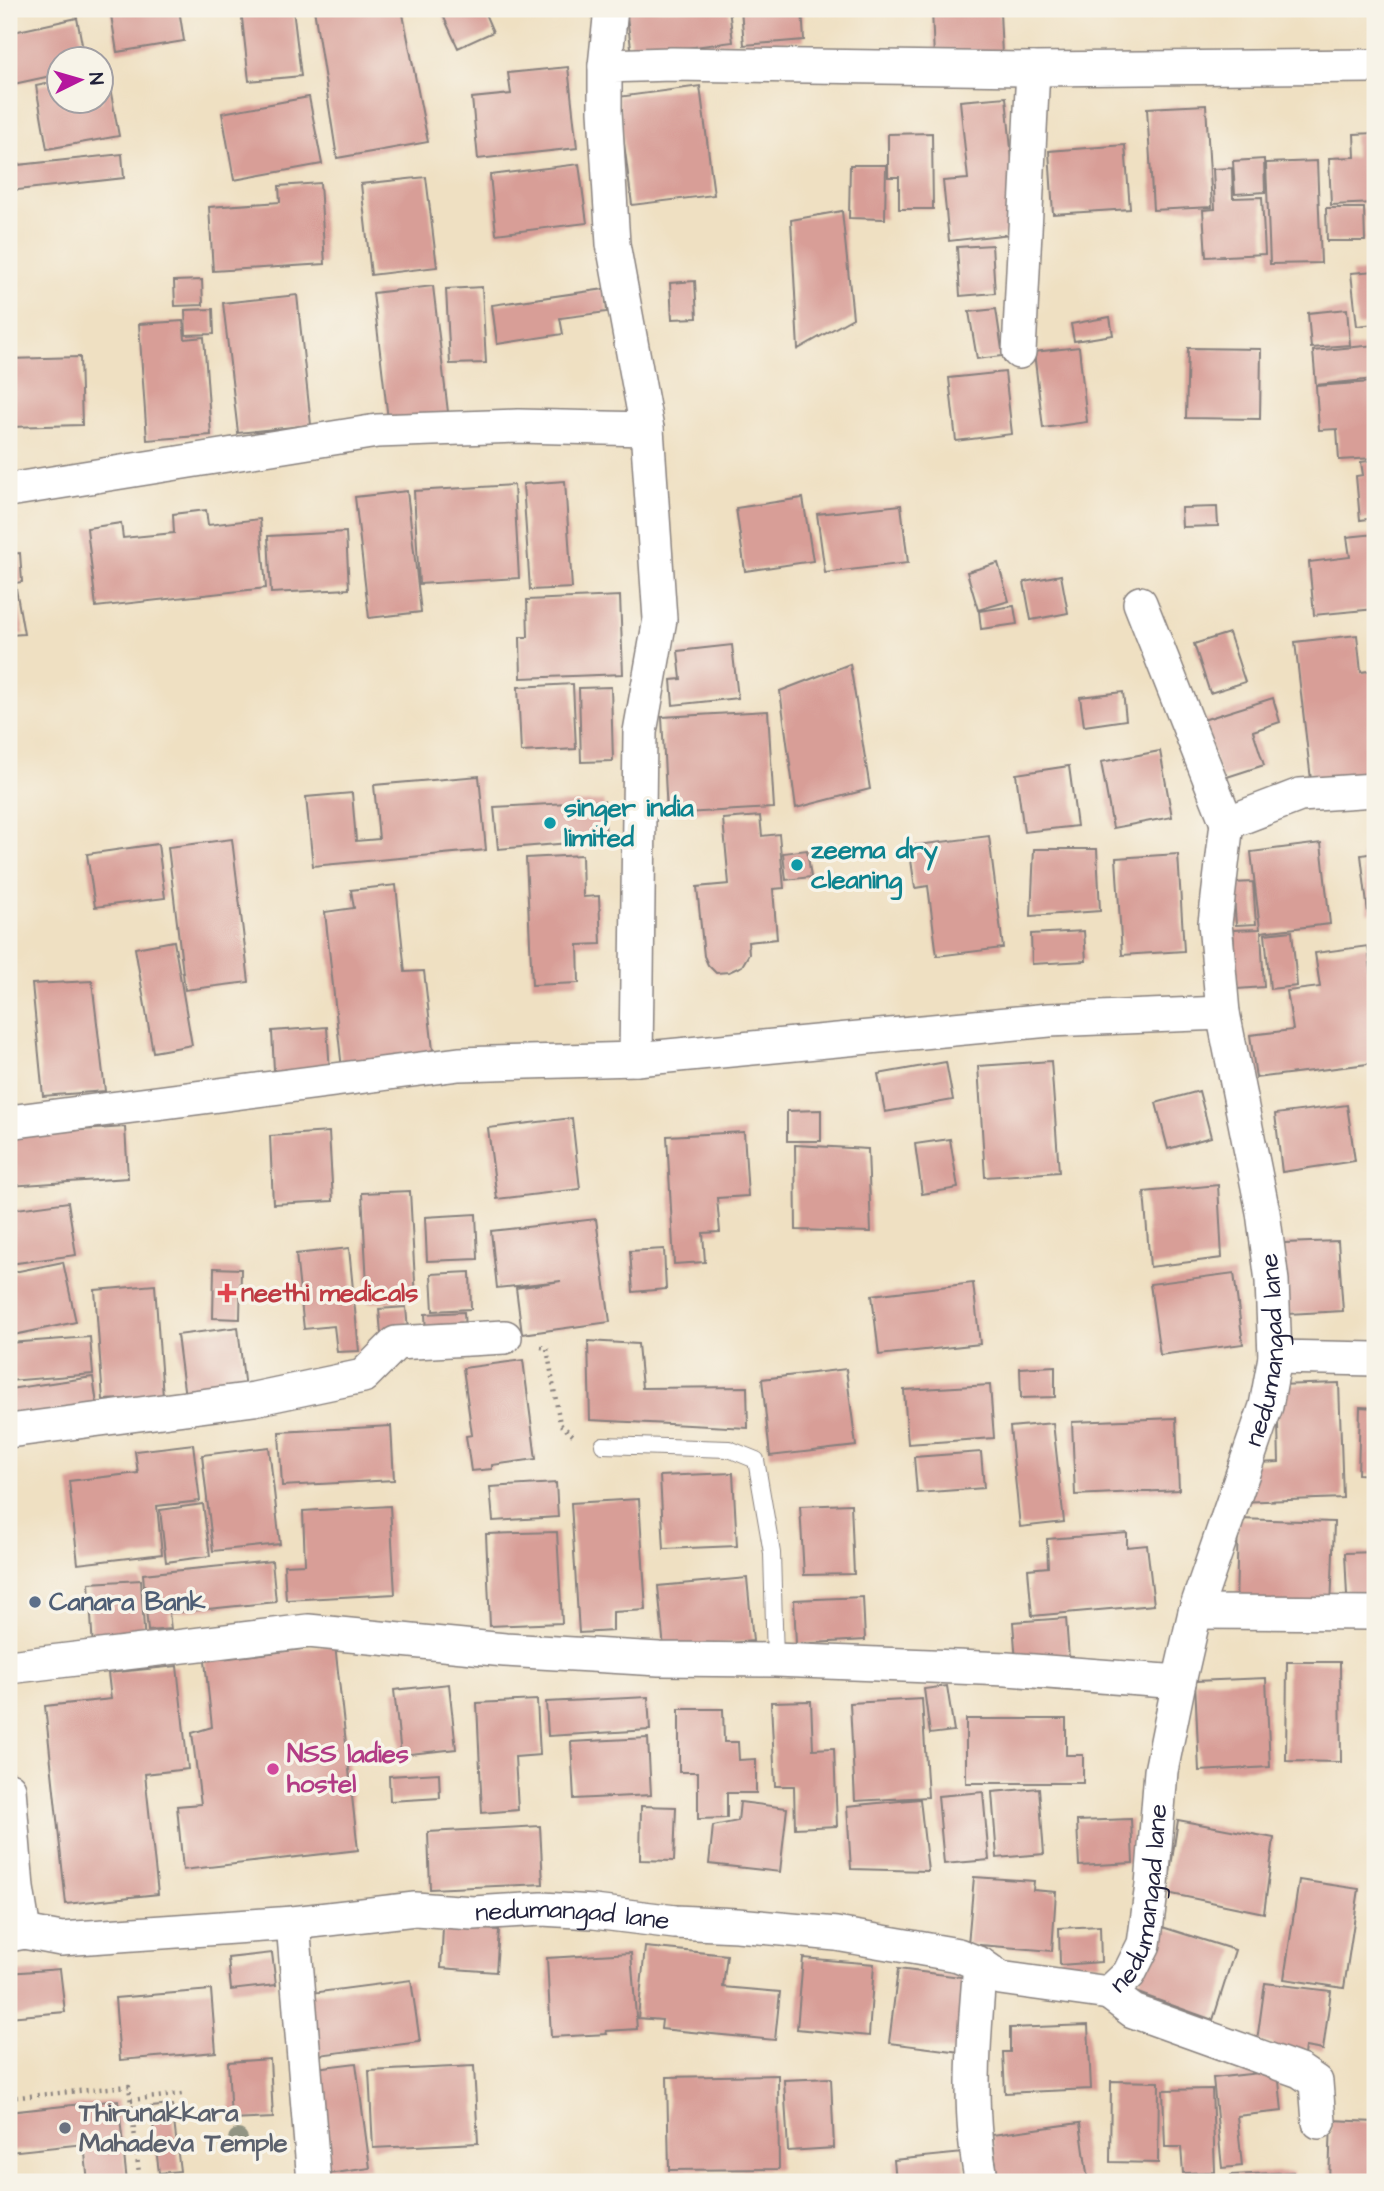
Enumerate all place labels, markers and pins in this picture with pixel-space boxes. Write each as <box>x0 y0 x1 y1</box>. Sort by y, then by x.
place label: singer india limited <box>564 790 694 856</box>
marker: singer india limited <box>542 815 558 831</box>
place label: zeema dry cleaning <box>811 832 939 901</box>
marker: zeema dry cleaning <box>789 857 805 873</box>
place label: neethi medicals <box>241 1275 418 1311</box>
marker: neethi medicals <box>219 1285 235 1301</box>
place label: Canara Bank <box>49 1584 207 1620</box>
marker: Canara Bank <box>27 1594 43 1610</box>
place label: NSS ladies hostel <box>287 1736 409 1802</box>
marker: NSS ladies hostel <box>265 1761 281 1777</box>
place label: Thirunakkara Mahadeva Temple <box>78 2095 287 2161</box>
marker: Thirunakkara Mahadeva Temple <box>57 2120 73 2136</box>

